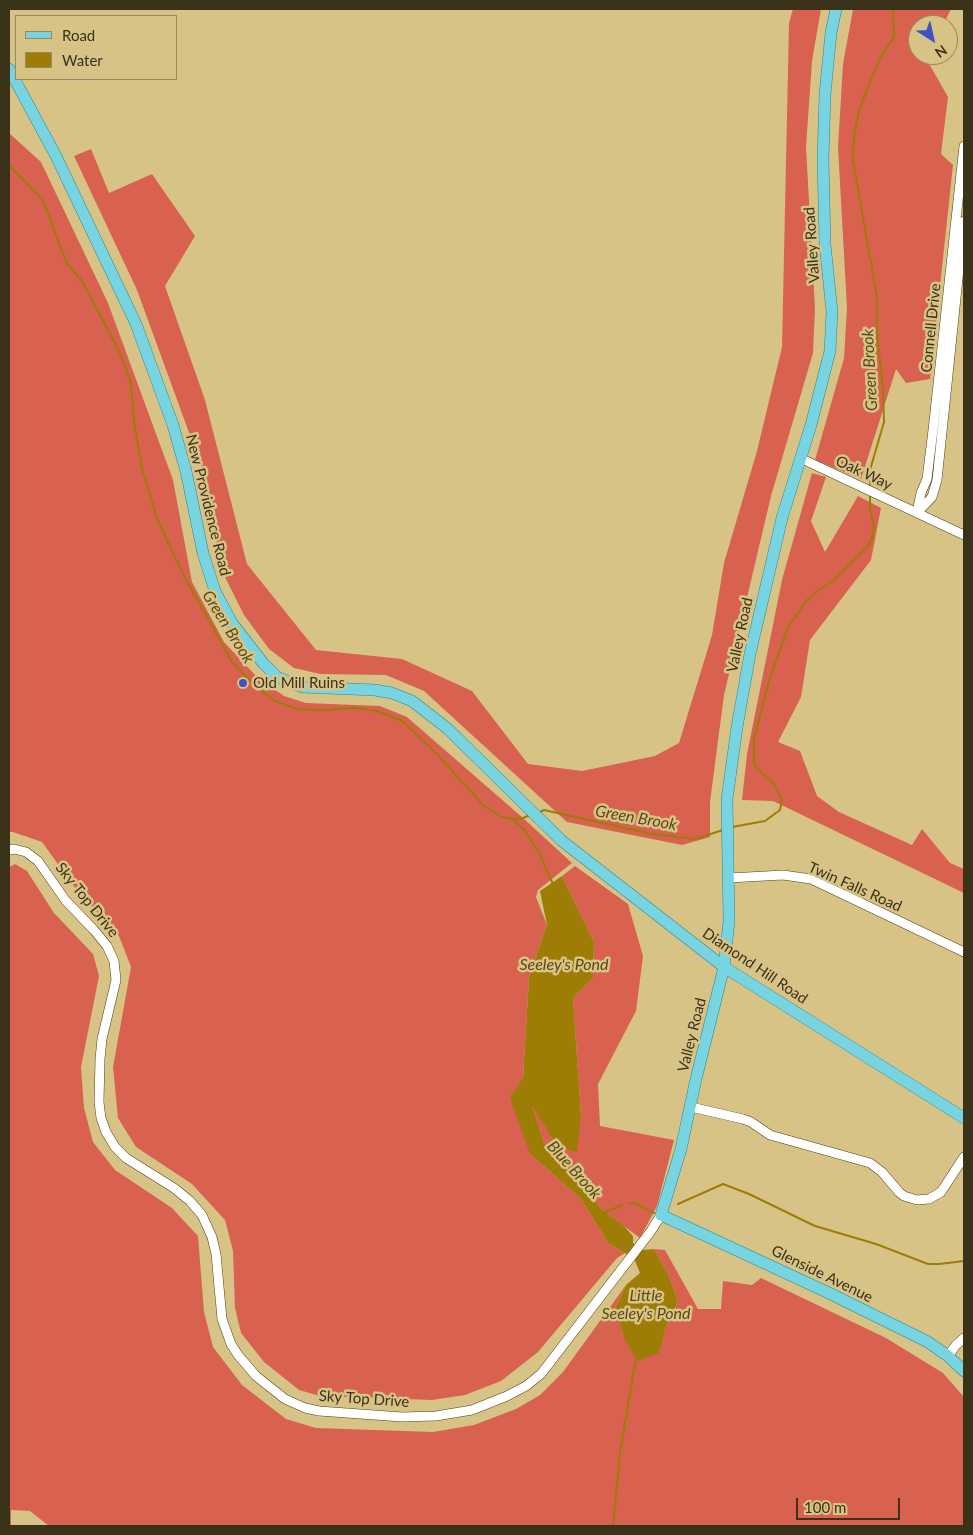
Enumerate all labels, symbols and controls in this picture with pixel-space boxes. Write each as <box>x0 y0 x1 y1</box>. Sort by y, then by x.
legend <box>15 15 178 80</box>
north arrow <box>908 15 958 65</box>
text: Road <box>62 26 95 44</box>
text: N <box>932 42 951 62</box>
text: Water <box>62 51 103 69</box>
street label: Valley Road <box>800 206 824 284</box>
street label: Connell Drive <box>917 282 945 374</box>
water label: Green Brook <box>858 328 882 412</box>
street label: New Providence Road <box>182 432 234 578</box>
street label: Oak Way <box>833 452 895 494</box>
water label: Green Brook <box>198 587 258 667</box>
street label: Valley Road <box>723 596 757 674</box>
place label: Old Mill Ruins <box>253 674 345 692</box>
marker: Old Mill Ruins <box>237 677 249 689</box>
water label: Green Brook <box>594 801 678 835</box>
street label: Twin Falls Road <box>805 858 905 916</box>
street label: Sky Top Drive <box>51 859 123 941</box>
street label: Diamond Hill Road <box>699 924 811 1008</box>
water label: Seeley's Pond <box>519 955 609 975</box>
street label: Valley Road <box>674 996 710 1074</box>
water label: Blue Brook <box>543 1137 605 1203</box>
street label: Glenside Avenue <box>768 1242 876 1306</box>
water label: Little Seeley's Pond <box>601 1286 691 1324</box>
street label: Sky Top Drive <box>318 1387 410 1411</box>
scale bar <box>798 1488 902 1520</box>
text: 100 m <box>804 1498 846 1516</box>

